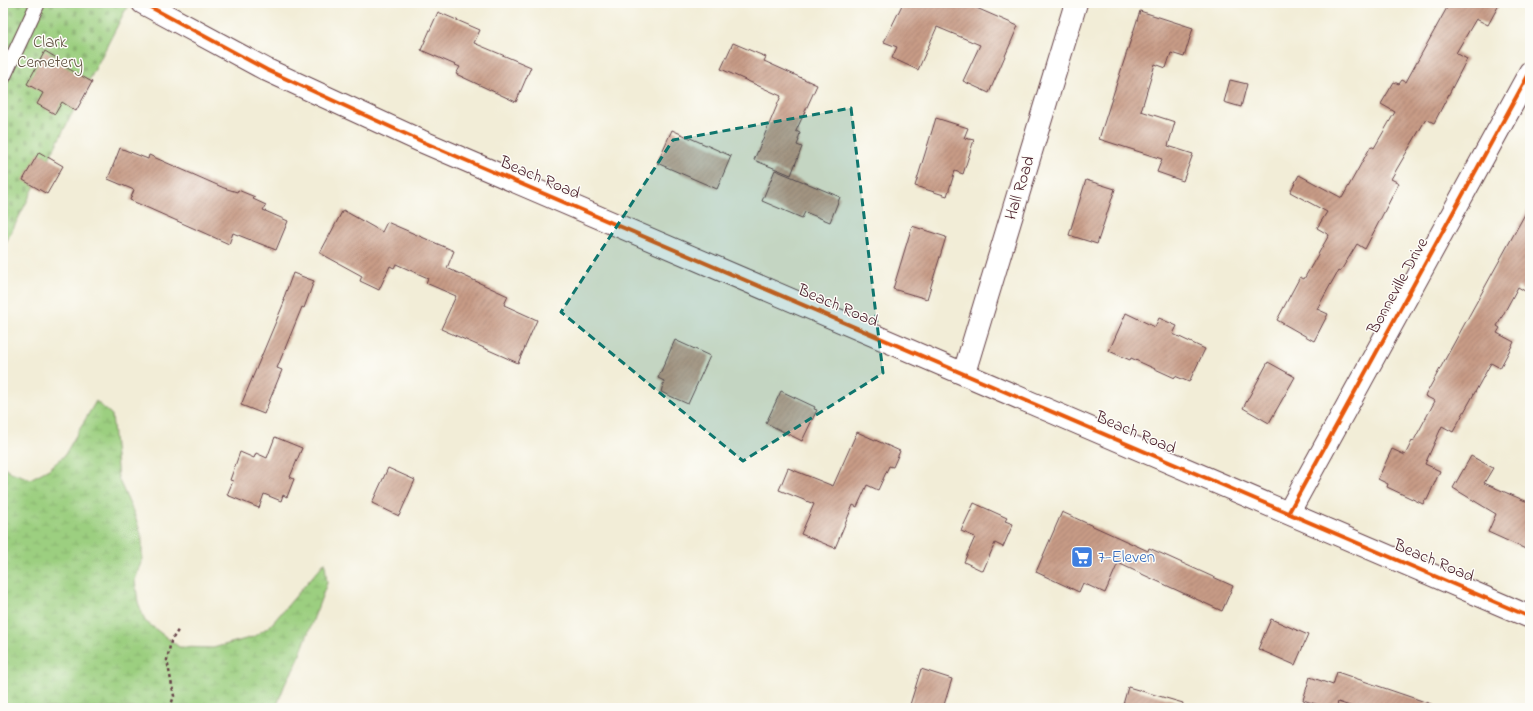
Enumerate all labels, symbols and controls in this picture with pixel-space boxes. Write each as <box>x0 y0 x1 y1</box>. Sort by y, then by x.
park label: Clark Cemetery <box>17 30 83 76</box>
street label: Beach Road <box>495 149 584 206</box>
street label: Hall Road <box>998 152 1042 223</box>
street label: Bonneville Drive <box>1361 233 1435 340</box>
street label: Beach Road <box>793 277 882 334</box>
street label: Beach Road <box>1091 404 1180 461</box>
street label: Beach Road <box>1389 532 1478 589</box>
supermarket icon: 7-Eleven <box>1069 544 1095 570</box>
place label: 7-Eleven <box>1098 545 1155 570</box>

